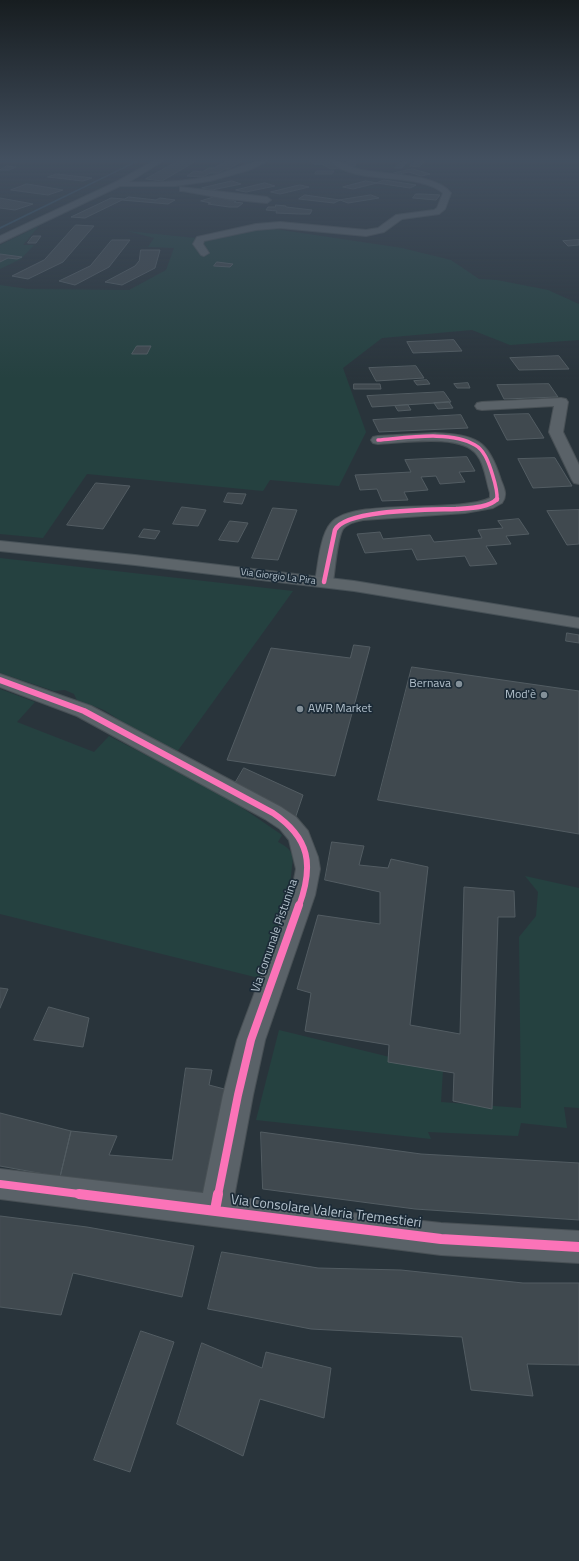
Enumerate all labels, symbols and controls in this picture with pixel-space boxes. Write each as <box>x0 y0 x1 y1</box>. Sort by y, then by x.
street label: Via Giorgio La Pira <box>240 566 316 588</box>
place label: Bernava <box>409 677 451 691</box>
marker: Bernava <box>454 679 464 689</box>
place label: Mod'è <box>505 688 536 702</box>
marker: Mod'è <box>539 690 549 700</box>
place label: AWR Market <box>308 702 372 716</box>
marker: AWR Market <box>295 704 305 714</box>
street label: Via Comunale Pistunina <box>249 878 301 994</box>
street label: Via Consolare Valeria Tremestieri <box>230 1192 422 1232</box>

